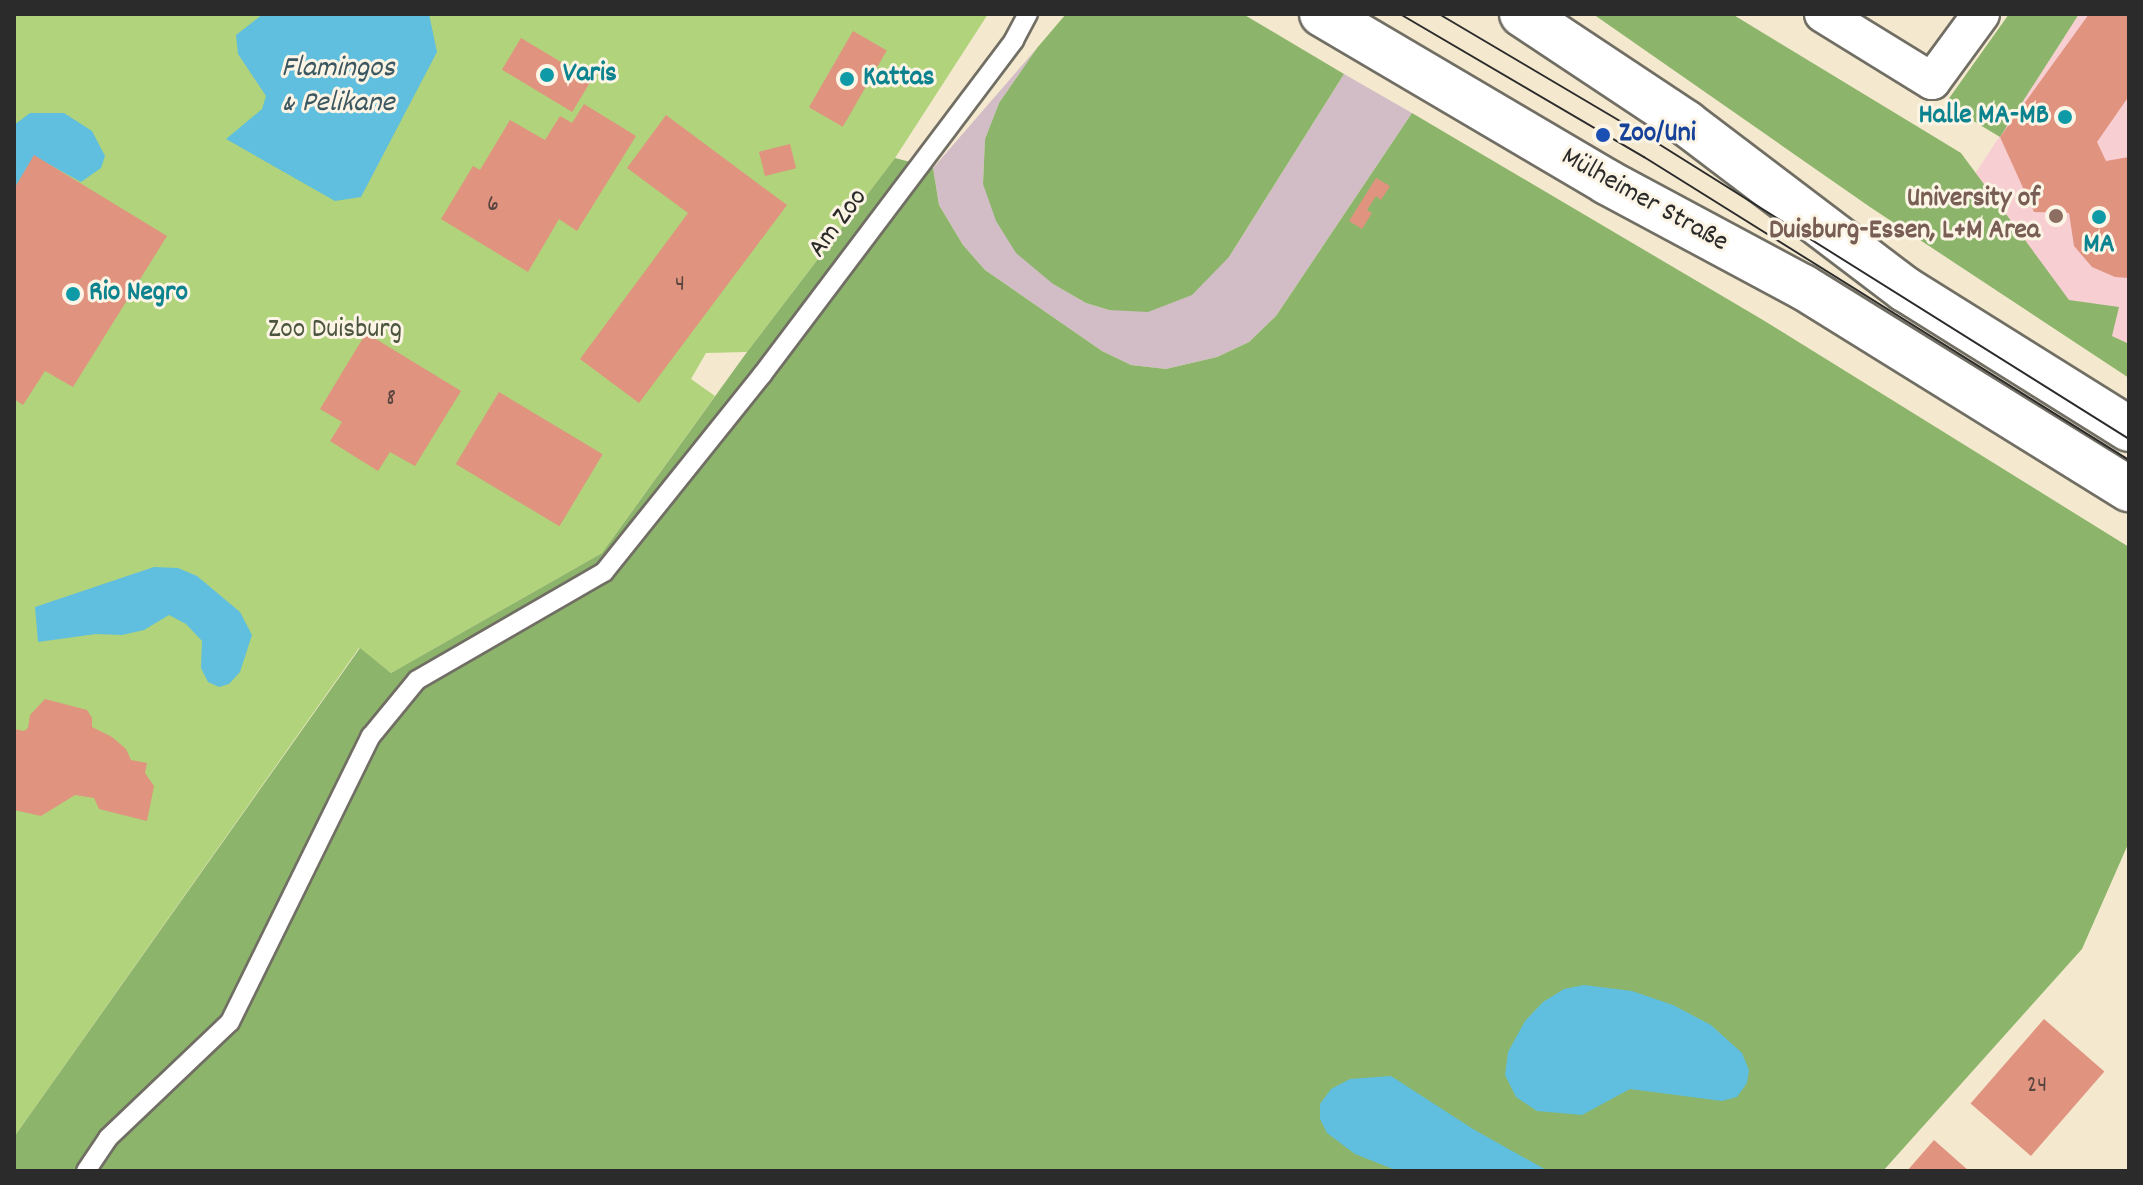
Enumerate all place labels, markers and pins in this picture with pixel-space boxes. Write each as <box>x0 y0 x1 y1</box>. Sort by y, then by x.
place label: Varis <box>563 58 617 92</box>
place label: Kattas <box>863 62 935 96</box>
marker: Varis <box>538 66 556 84</box>
marker: Kattas <box>838 70 856 88</box>
place label: Halle MA-MB <box>1919 100 2049 134</box>
marker: Halle MA-MB <box>2056 108 2074 126</box>
place label: Zoo/Uni <box>1619 118 1696 152</box>
marker: Zoo/Uni <box>1594 126 1612 144</box>
place label: University of Duisburg-Essen, L+M Area <box>1769 183 2040 249</box>
marker: University of Duisburg-Essen, L+M Area <box>2047 207 2065 225</box>
marker: MA <box>2090 208 2108 226</box>
place label: MA <box>2083 229 2115 263</box>
place label: Rio Negro <box>89 277 188 311</box>
marker: Rio Negro <box>64 285 82 303</box>

